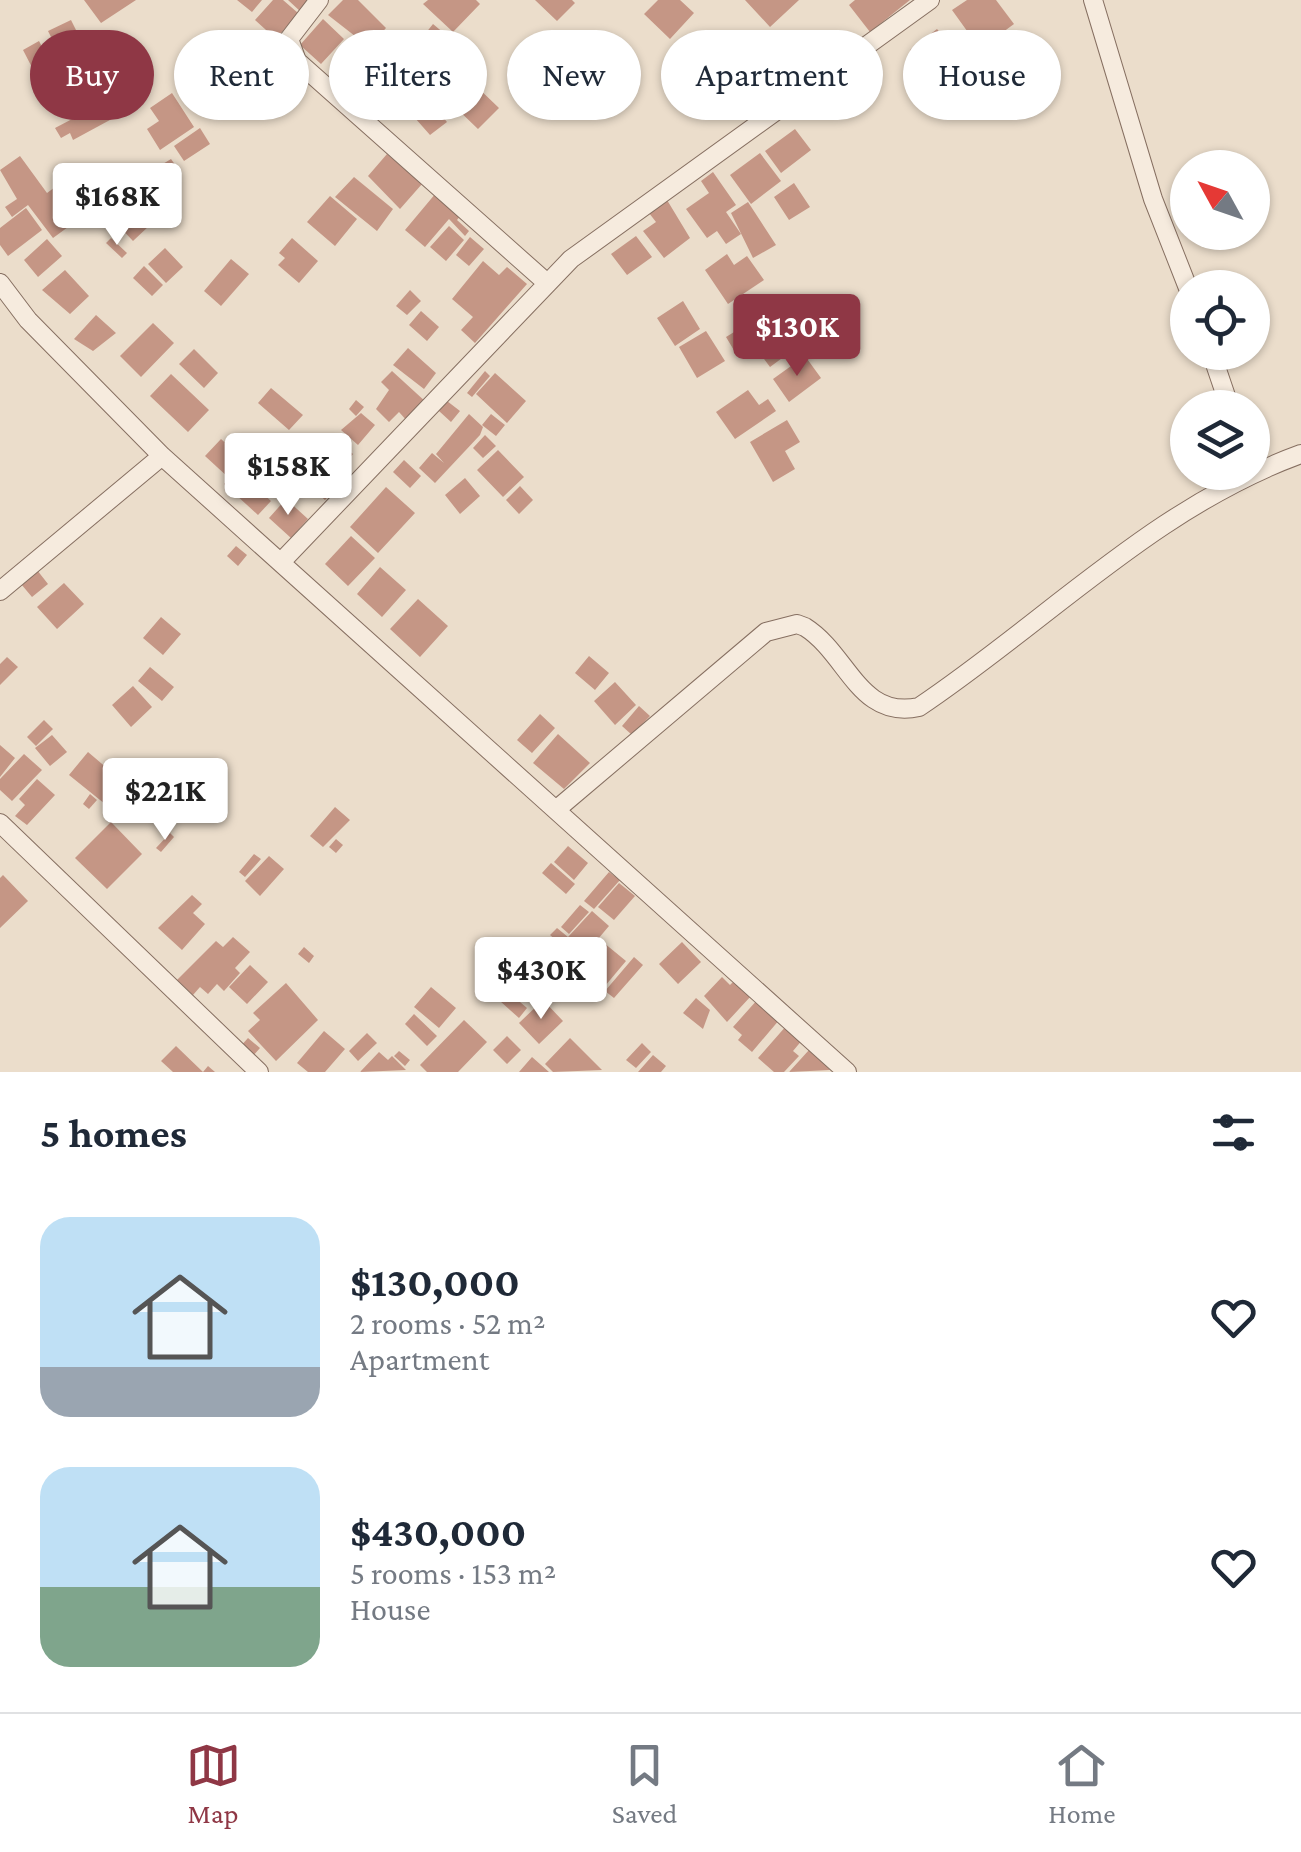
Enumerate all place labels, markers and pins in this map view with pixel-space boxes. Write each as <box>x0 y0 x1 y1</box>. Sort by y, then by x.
pin: $168K <box>47 163 187 248</box>
pin: $130K <box>727 294 867 379</box>
pin: $158K <box>218 433 358 518</box>
pin: $221K <box>95 758 235 843</box>
pin: $430K <box>471 937 611 1022</box>

